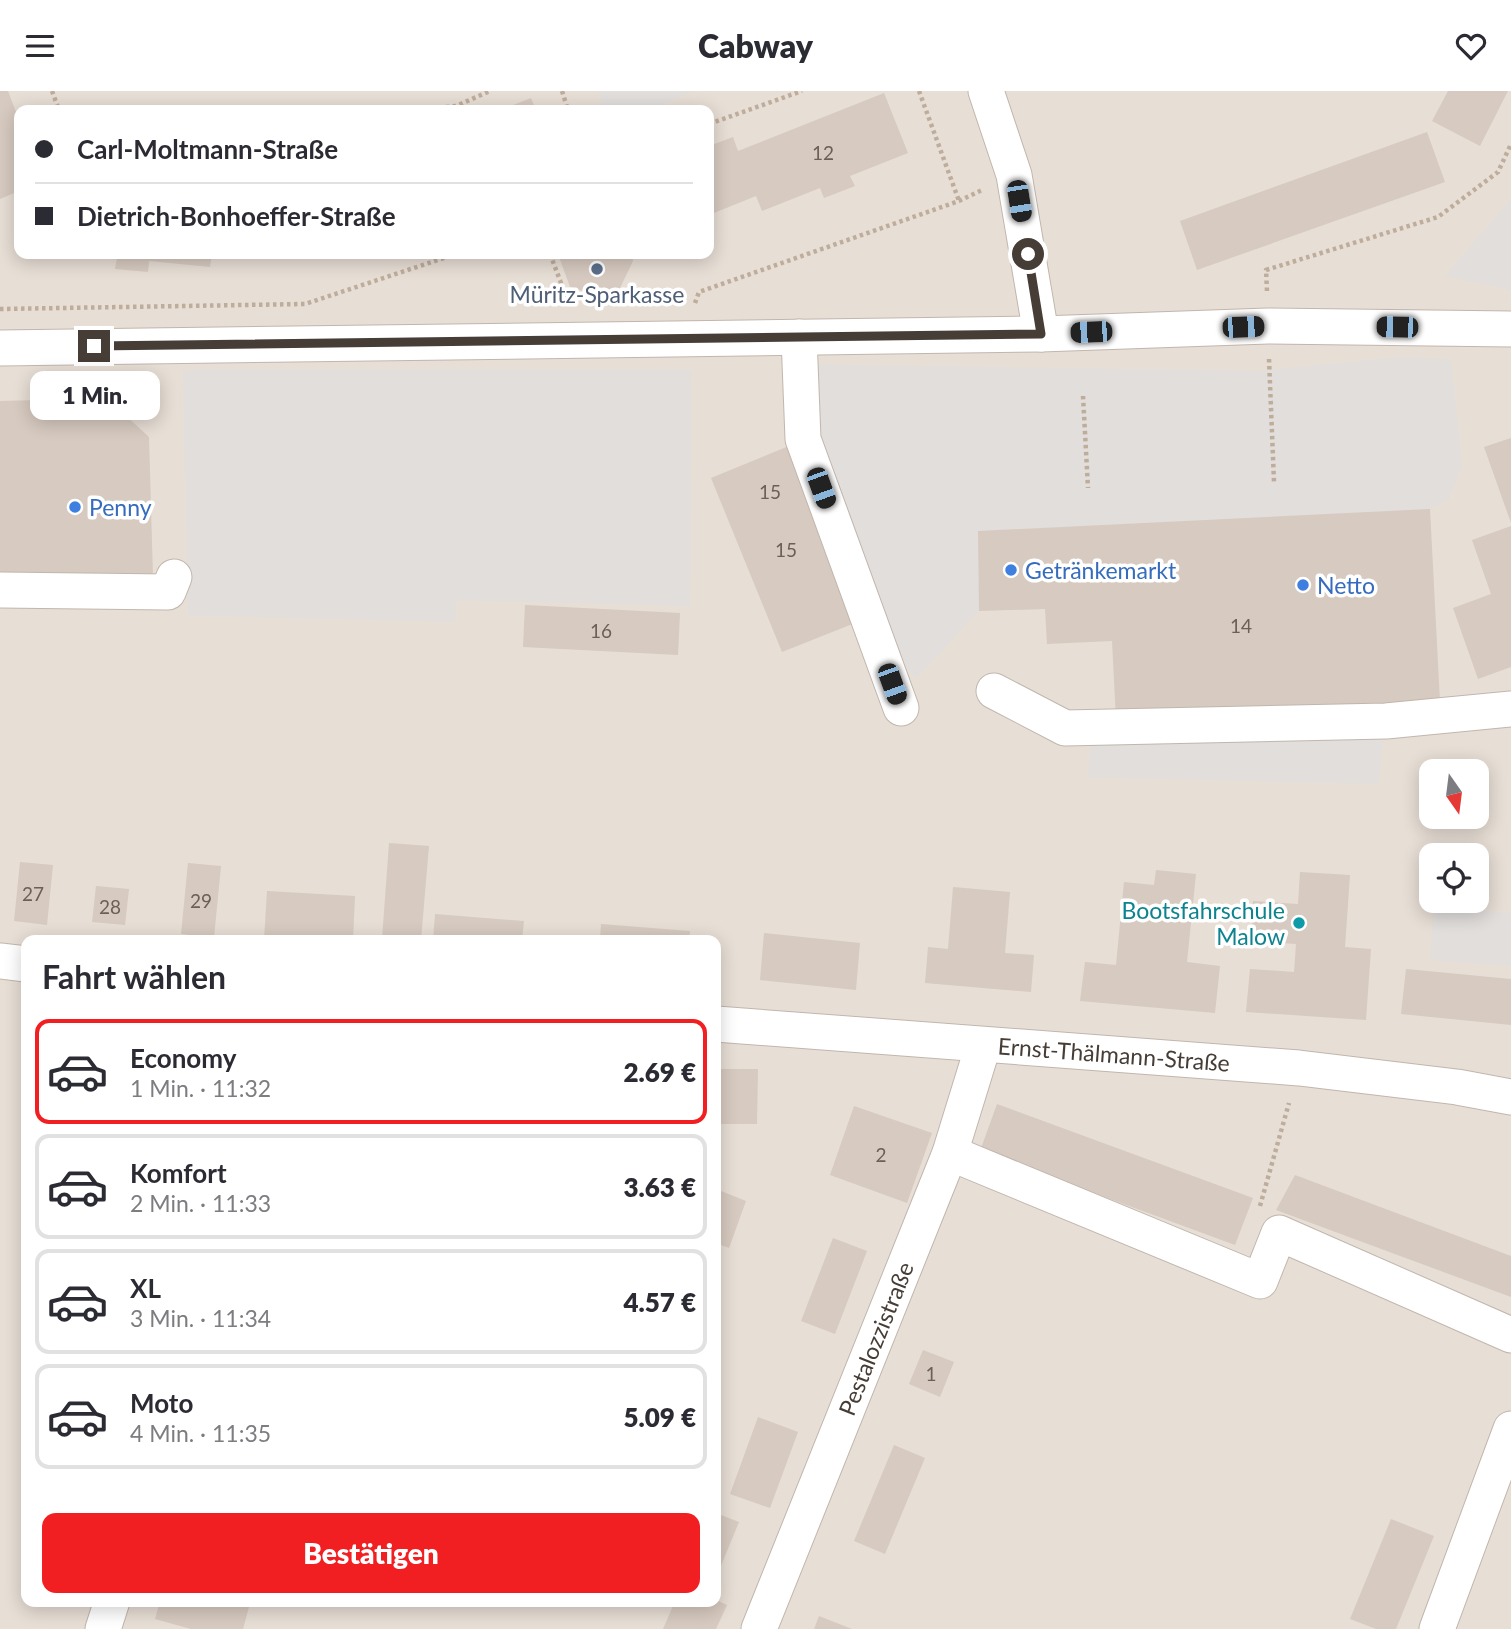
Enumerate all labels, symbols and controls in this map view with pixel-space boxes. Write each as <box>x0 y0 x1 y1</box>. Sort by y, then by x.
text: Cabway <box>698 26 813 65</box>
icon: menu <box>21 27 59 65</box>
icon: heart <box>1452 27 1490 65</box>
text: Carl-Moltmann-Straße <box>77 133 338 165</box>
house number: 12 <box>812 141 834 164</box>
car <box>1006 179 1033 223</box>
text: Dietrich-Bonhoeffer-Straße <box>77 200 396 232</box>
route start <box>1012 238 1044 270</box>
marker: Müritz-Sparkasse <box>589 261 605 277</box>
place label: Müritz-Sparkasse <box>510 280 684 308</box>
car <box>1222 316 1265 338</box>
car <box>1376 316 1419 338</box>
car <box>1070 321 1113 343</box>
route end <box>78 330 110 362</box>
callout: 1 Min. <box>29 371 159 419</box>
text: 1 Min. <box>62 381 128 409</box>
car <box>804 465 839 511</box>
house number: 15 <box>759 480 781 503</box>
place label: Penny <box>89 493 152 521</box>
marker: Penny <box>67 499 83 515</box>
house number: 15 <box>775 538 797 561</box>
place label: Getränkemarkt <box>1025 556 1177 584</box>
marker: Getränkemarkt <box>1003 562 1019 578</box>
place label: Netto <box>1317 571 1375 599</box>
marker: Netto <box>1295 577 1311 593</box>
house number: 14 <box>1230 614 1252 637</box>
house number: 16 <box>590 619 612 642</box>
car <box>875 661 910 707</box>
north arrow <box>1419 759 1489 829</box>
map controls <box>1419 759 1489 913</box>
button: locate <box>1419 843 1489 913</box>
house number: 27 <box>22 882 44 905</box>
house number: 29 <box>190 889 212 912</box>
house number: 28 <box>99 895 121 918</box>
place label: Bootsfahrschule Malow <box>1121 896 1285 950</box>
marker: Bootsfahrschule Malow <box>1291 915 1307 931</box>
text: Fahrt wählen <box>42 957 226 996</box>
street label: Ernst-Thälmann-Straße <box>997 1031 1231 1077</box>
icon: car <box>46 1040 109 1103</box>
text: Economy <box>130 1042 236 1074</box>
text: 2.69 € <box>623 1056 696 1088</box>
text: 1 Min. · 11:32 <box>130 1074 271 1102</box>
house number: 2 <box>875 1143 887 1166</box>
icon: car <box>46 1155 109 1218</box>
text: Komfort <box>130 1157 227 1189</box>
text: 3.63 € <box>623 1171 696 1203</box>
text: 2 Min. · 11:33 <box>130 1189 271 1217</box>
street label: Pestalozzistraße <box>832 1258 919 1419</box>
icon: car <box>46 1270 109 1333</box>
text: XL <box>130 1272 161 1304</box>
text: 4.57 € <box>623 1286 696 1318</box>
text: 3 Min. · 11:34 <box>130 1304 271 1332</box>
house number: 1 <box>925 1362 937 1385</box>
icon: car <box>46 1385 109 1448</box>
text: Moto <box>130 1387 193 1419</box>
text: 5.09 € <box>623 1401 696 1433</box>
text: 4 Min. · 11:35 <box>130 1419 271 1447</box>
button: Bestätigen <box>42 1513 700 1593</box>

